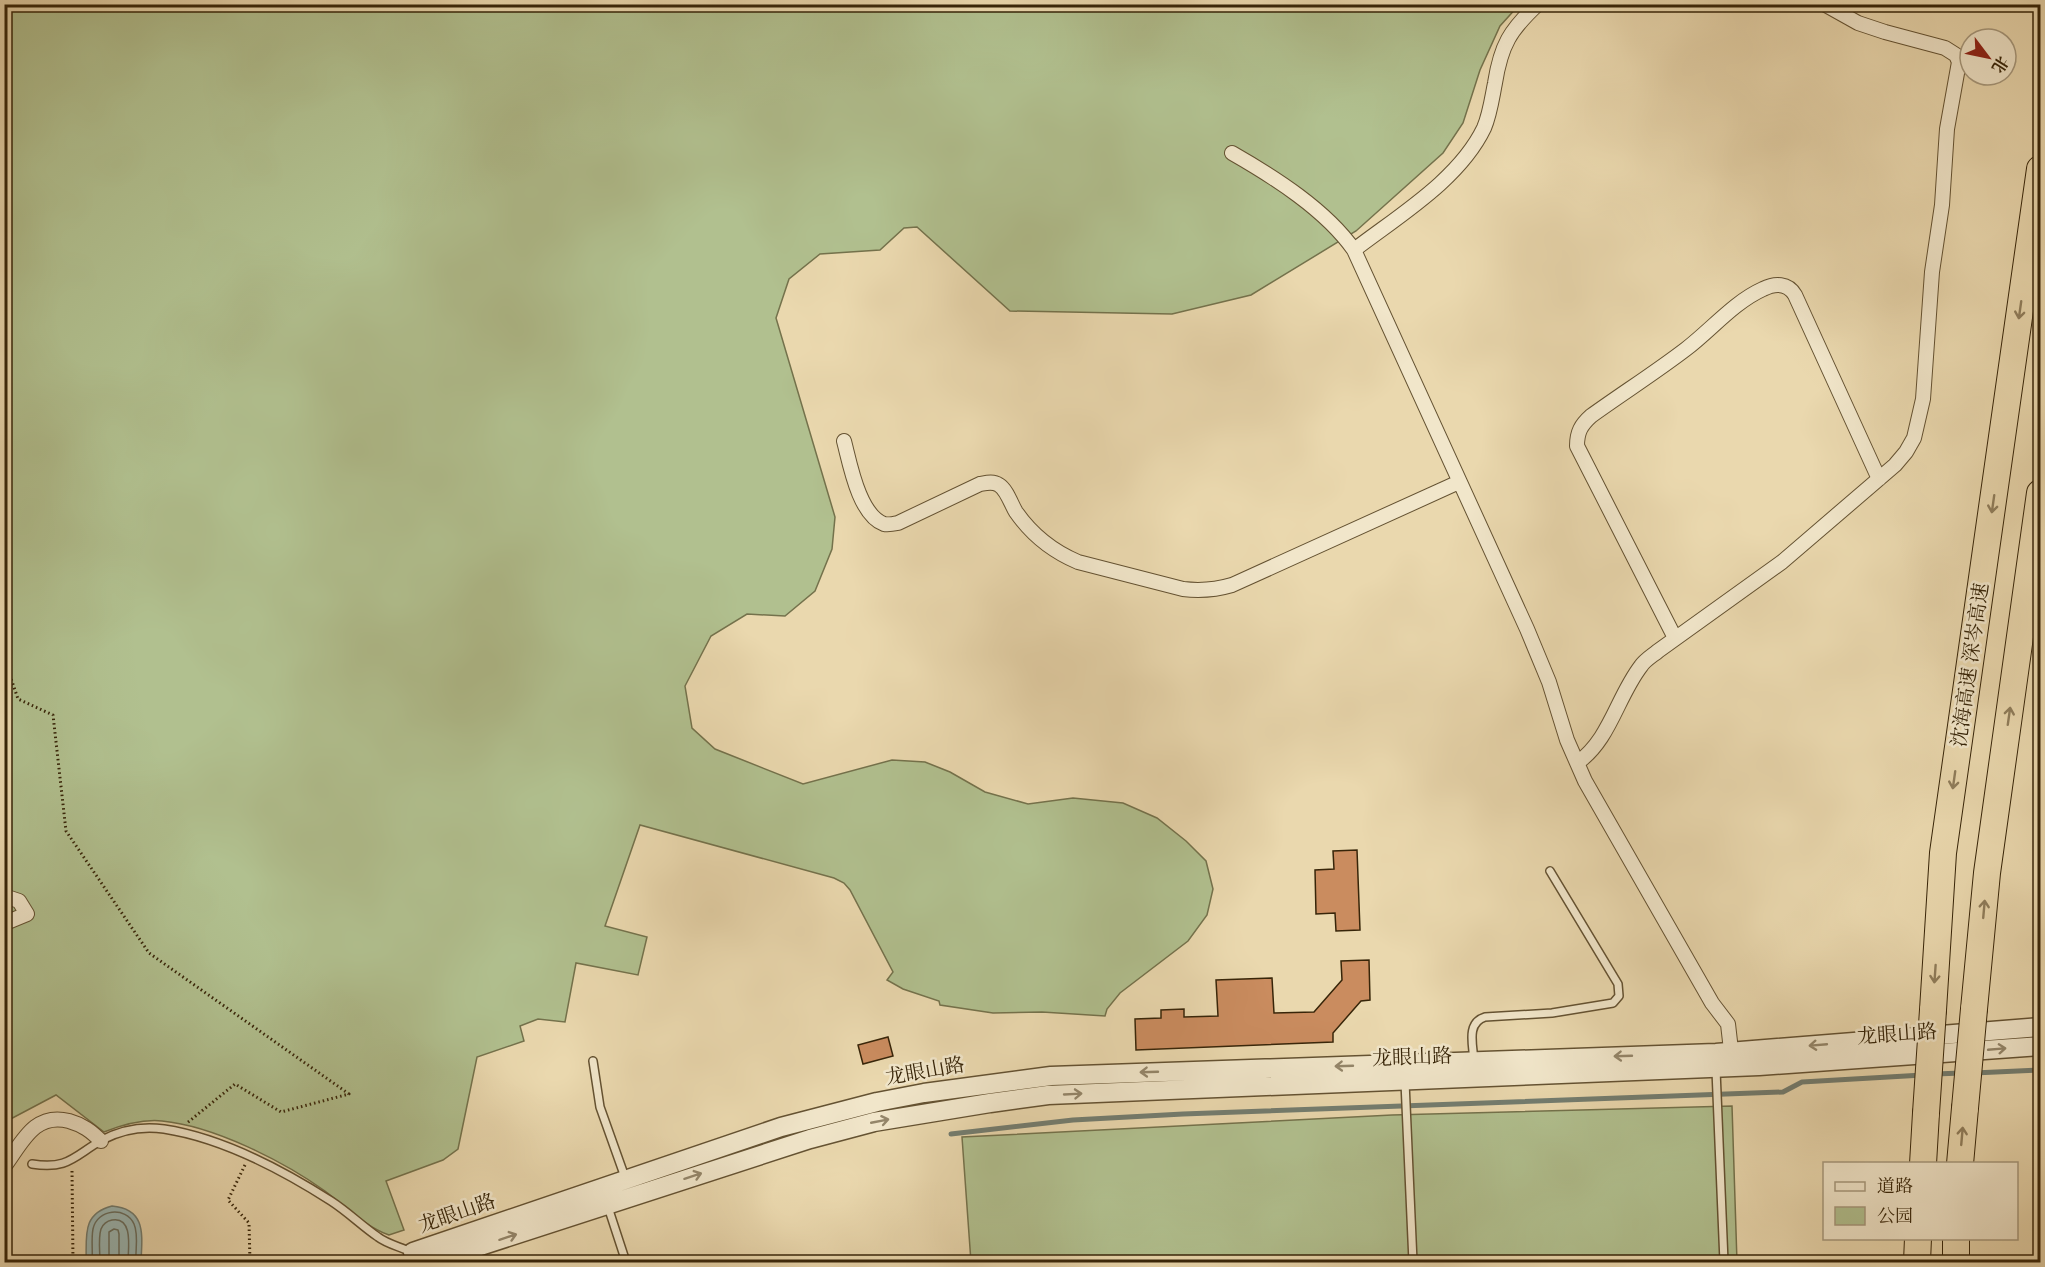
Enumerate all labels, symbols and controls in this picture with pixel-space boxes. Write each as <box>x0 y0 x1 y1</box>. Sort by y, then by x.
north arrow <box>1958 27 2018 87</box>
text: 北 <box>1986 52 2013 77</box>
one-way arrow <box>2015 300 2026 320</box>
one-way arrow <box>1987 493 1998 513</box>
street label: 沈海高速 深岑高速 <box>1945 581 1995 749</box>
one-way arrow <box>2004 706 2015 726</box>
one-way arrow <box>1948 769 1959 789</box>
one-way arrow <box>1979 900 1990 920</box>
one-way arrow <box>1929 963 1940 983</box>
street label: 龙眼山路 <box>1856 1018 1938 1050</box>
one-way arrow <box>1808 1040 1828 1051</box>
street label: 龙眼山路 <box>1372 1042 1452 1072</box>
one-way arrow <box>1987 1043 2007 1054</box>
street label: 龙眼山路 <box>883 1051 967 1091</box>
one-way arrow <box>1614 1051 1634 1062</box>
one-way arrow <box>1335 1060 1355 1071</box>
one-way arrow <box>1140 1067 1160 1078</box>
one-way arrow <box>1062 1089 1082 1100</box>
one-way arrow <box>869 1115 889 1126</box>
one-way arrow <box>1957 1126 1968 1146</box>
legend <box>1823 1162 2018 1240</box>
one-way arrow <box>683 1170 702 1181</box>
text: 道路 <box>1877 1174 1913 1199</box>
street label: 龙眼山路 <box>415 1187 499 1239</box>
text: 公园 <box>1877 1204 1913 1229</box>
one-way arrow <box>498 1231 517 1242</box>

